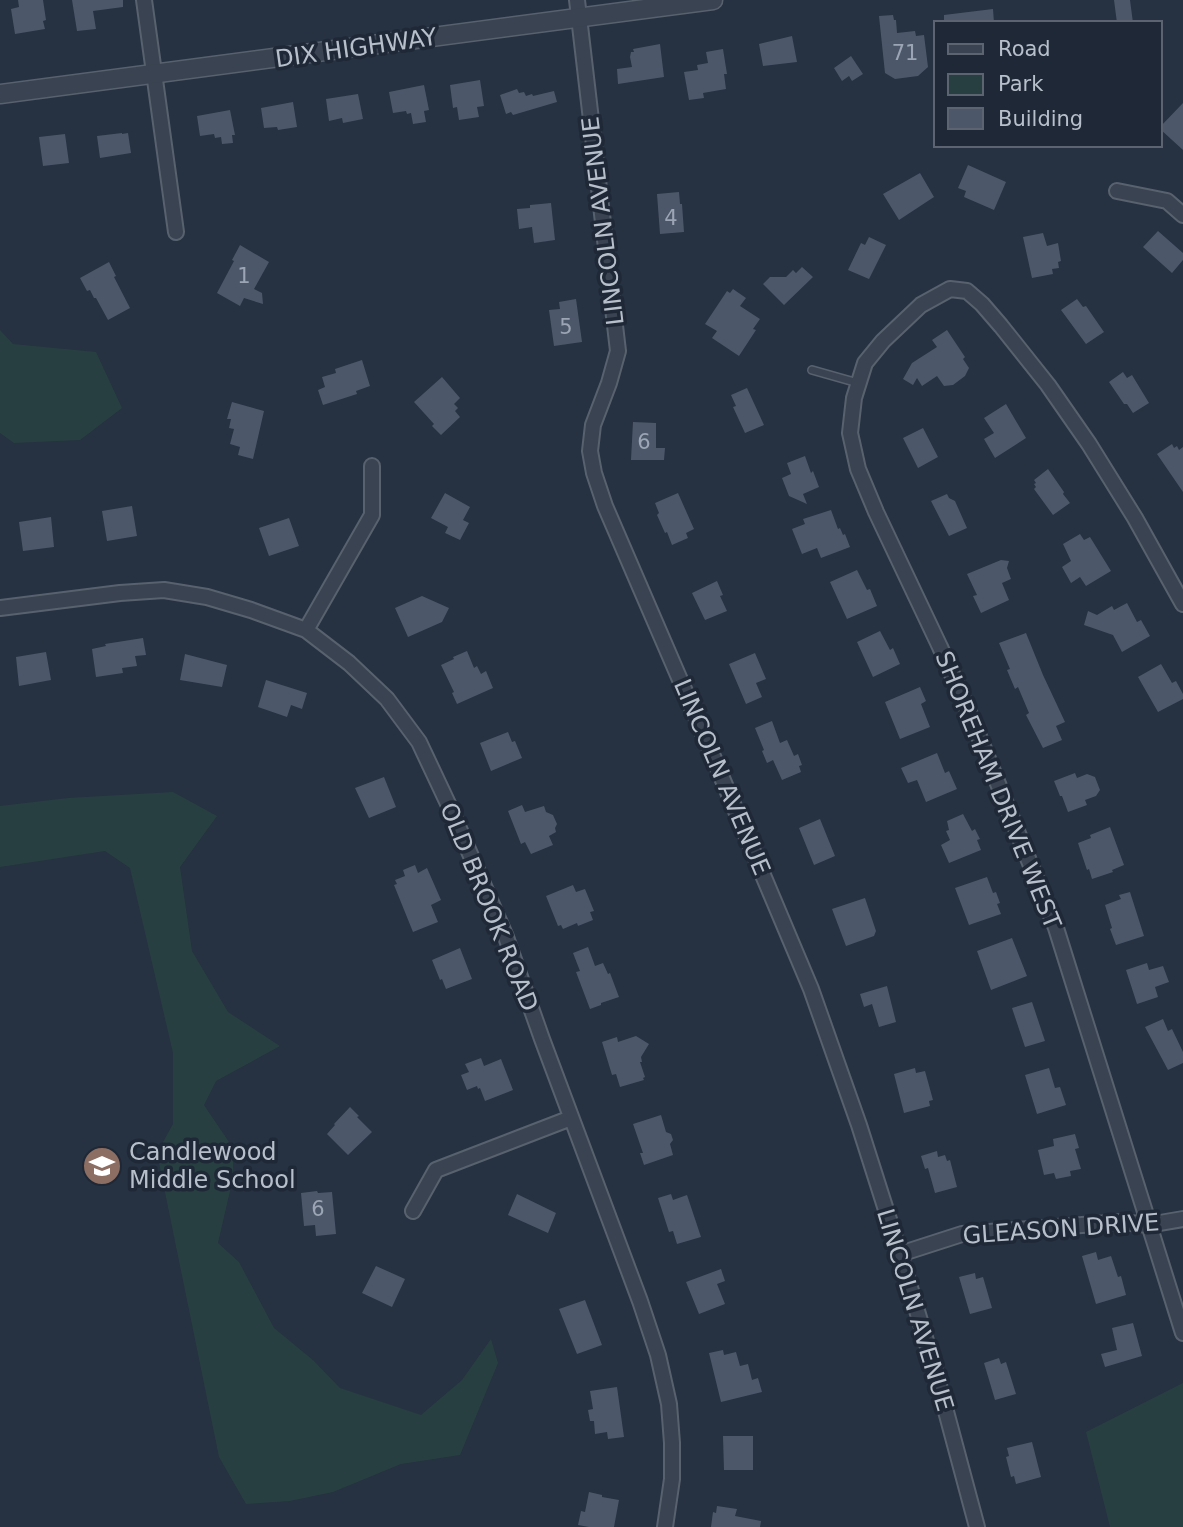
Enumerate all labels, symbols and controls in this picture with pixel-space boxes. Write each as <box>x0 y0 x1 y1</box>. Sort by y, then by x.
legend <box>934 21 1162 147</box>
street label: DIX HIGHWAY <box>273 23 439 73</box>
text: Road <box>998 37 1051 61</box>
house number: 71 <box>892 41 918 65</box>
text: Park <box>998 72 1044 96</box>
text: Building <box>998 107 1083 131</box>
street label: LINCOLN AVENUE <box>576 115 630 327</box>
house number: 4 <box>664 206 678 230</box>
house number: 1 <box>237 264 251 288</box>
house number: 5 <box>559 315 573 339</box>
house number: 6 <box>637 430 651 454</box>
street label: SHOREHAM DRIVE WEST <box>929 647 1067 933</box>
street label: LINCOLN AVENUE <box>668 675 776 879</box>
street label: OLD BROOK ROAD <box>434 799 544 1015</box>
place label: Candlewood Middle School <box>129 1138 296 1194</box>
school or university icon: Candlewood Middle School <box>81 1145 123 1187</box>
house number: 6 <box>311 1197 325 1221</box>
street label: LINCOLN AVENUE <box>871 1205 959 1415</box>
street label: GLEASON DRIVE <box>962 1208 1160 1250</box>

